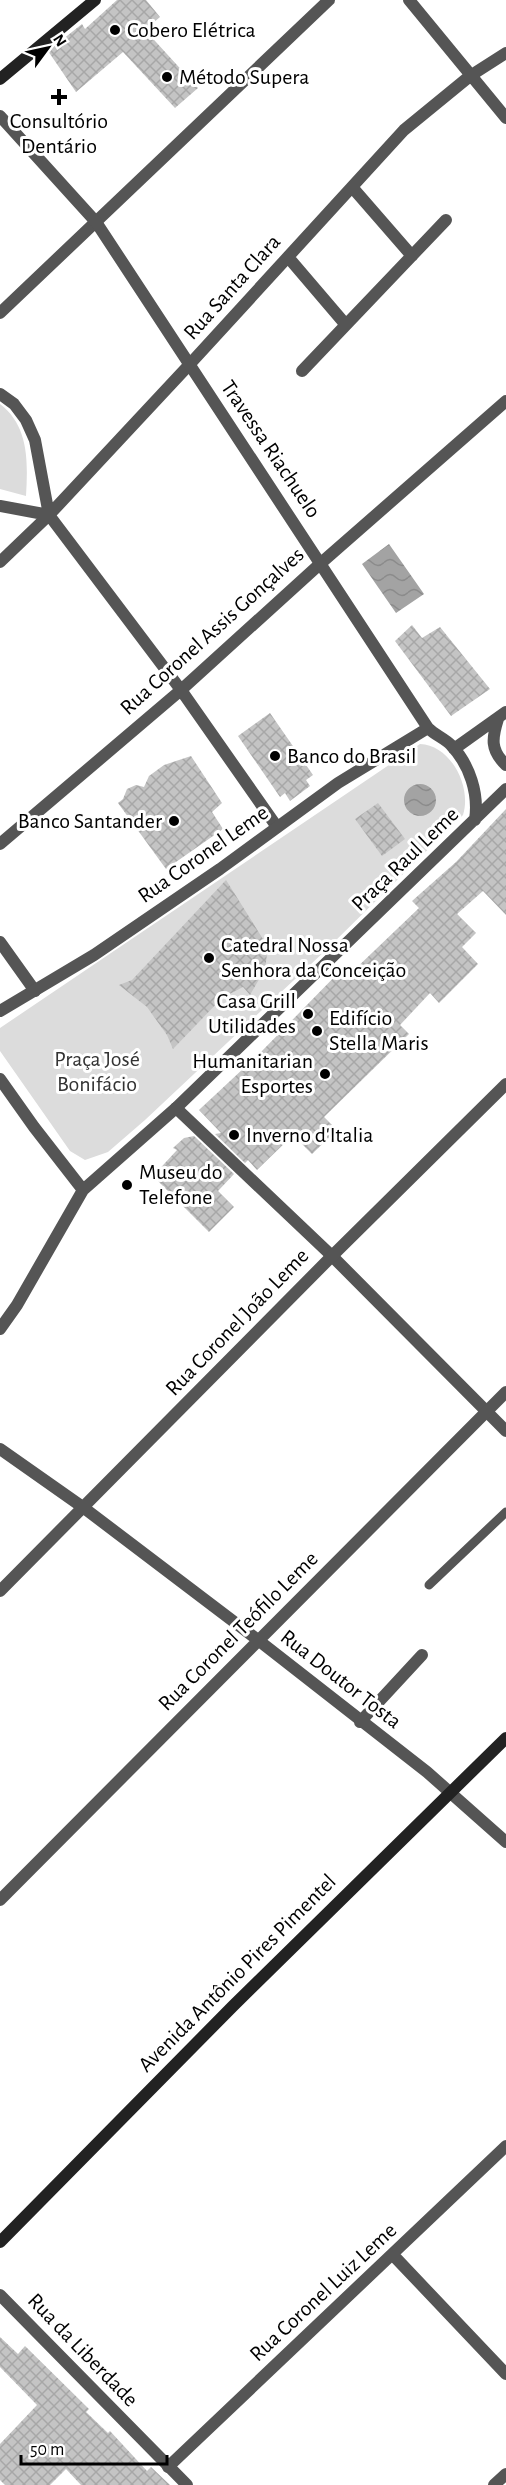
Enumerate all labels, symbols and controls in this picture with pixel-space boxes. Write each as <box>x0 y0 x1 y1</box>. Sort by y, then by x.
north arrow <box>18 18 78 78</box>
place label: Cobero Elétrica <box>127 19 256 41</box>
marker: Cobero Elétrica <box>108 23 122 37</box>
text: N <box>50 31 69 49</box>
place label: Método Supera <box>179 66 309 88</box>
marker: Método Supera <box>160 70 174 84</box>
marker: Consultório Dentário <box>50 88 68 106</box>
place label: Consultório Dentário <box>10 110 108 157</box>
street label: Rua Santa Clara <box>179 230 285 344</box>
street label: Travessa Riachuelo <box>217 376 325 522</box>
street label: Rua Coronel Assis Gonçalves <box>116 543 308 719</box>
place label: Banco do Brasil <box>287 745 416 767</box>
marker: Banco do Brasil <box>268 749 282 763</box>
street label: Rua Coronel Leme <box>134 801 272 907</box>
street label: Praça Raul Leme <box>347 803 463 915</box>
place label: Banco Santander <box>18 810 162 832</box>
marker: Banco Santander <box>167 814 181 828</box>
place label: Catedral Nossa Senhora da Conceição <box>221 934 406 981</box>
marker: Catedral Nossa Senhora da Conceição <box>202 951 216 965</box>
place label: Casa Grill Utilidades <box>208 990 296 1037</box>
marker: Casa Grill Utilidades <box>301 1007 315 1021</box>
place label: Edifício Stella Maris <box>329 1007 429 1054</box>
marker: Edifício Stella Maris <box>310 1024 324 1038</box>
park label: Praça José Bonifácio <box>54 1048 140 1095</box>
place label: Humanitarian Esportes <box>192 1050 313 1097</box>
marker: Humanitarian Esportes <box>318 1067 332 1081</box>
place label: Inverno d'Italia <box>246 1124 373 1146</box>
marker: Inverno d'Italia <box>227 1128 241 1142</box>
place label: Museu do Telefone <box>139 1161 222 1208</box>
marker: Museu do Telefone <box>120 1178 134 1192</box>
street label: Rua Coronel João Leme <box>161 1244 313 1400</box>
street label: Rua Coronel Teófilo Leme <box>154 1547 322 1715</box>
street label: Rua Doutor Tosta <box>277 1625 405 1733</box>
street label: Avenida Antônio Pires Pimentel <box>134 1870 340 2076</box>
street label: Rua Coronel Luiz Leme <box>245 2219 401 2365</box>
street label: Rua da Liberdade <box>24 2289 142 2411</box>
scale bar <box>21 2428 166 2466</box>
text: 50 m <box>30 2441 64 2459</box>

